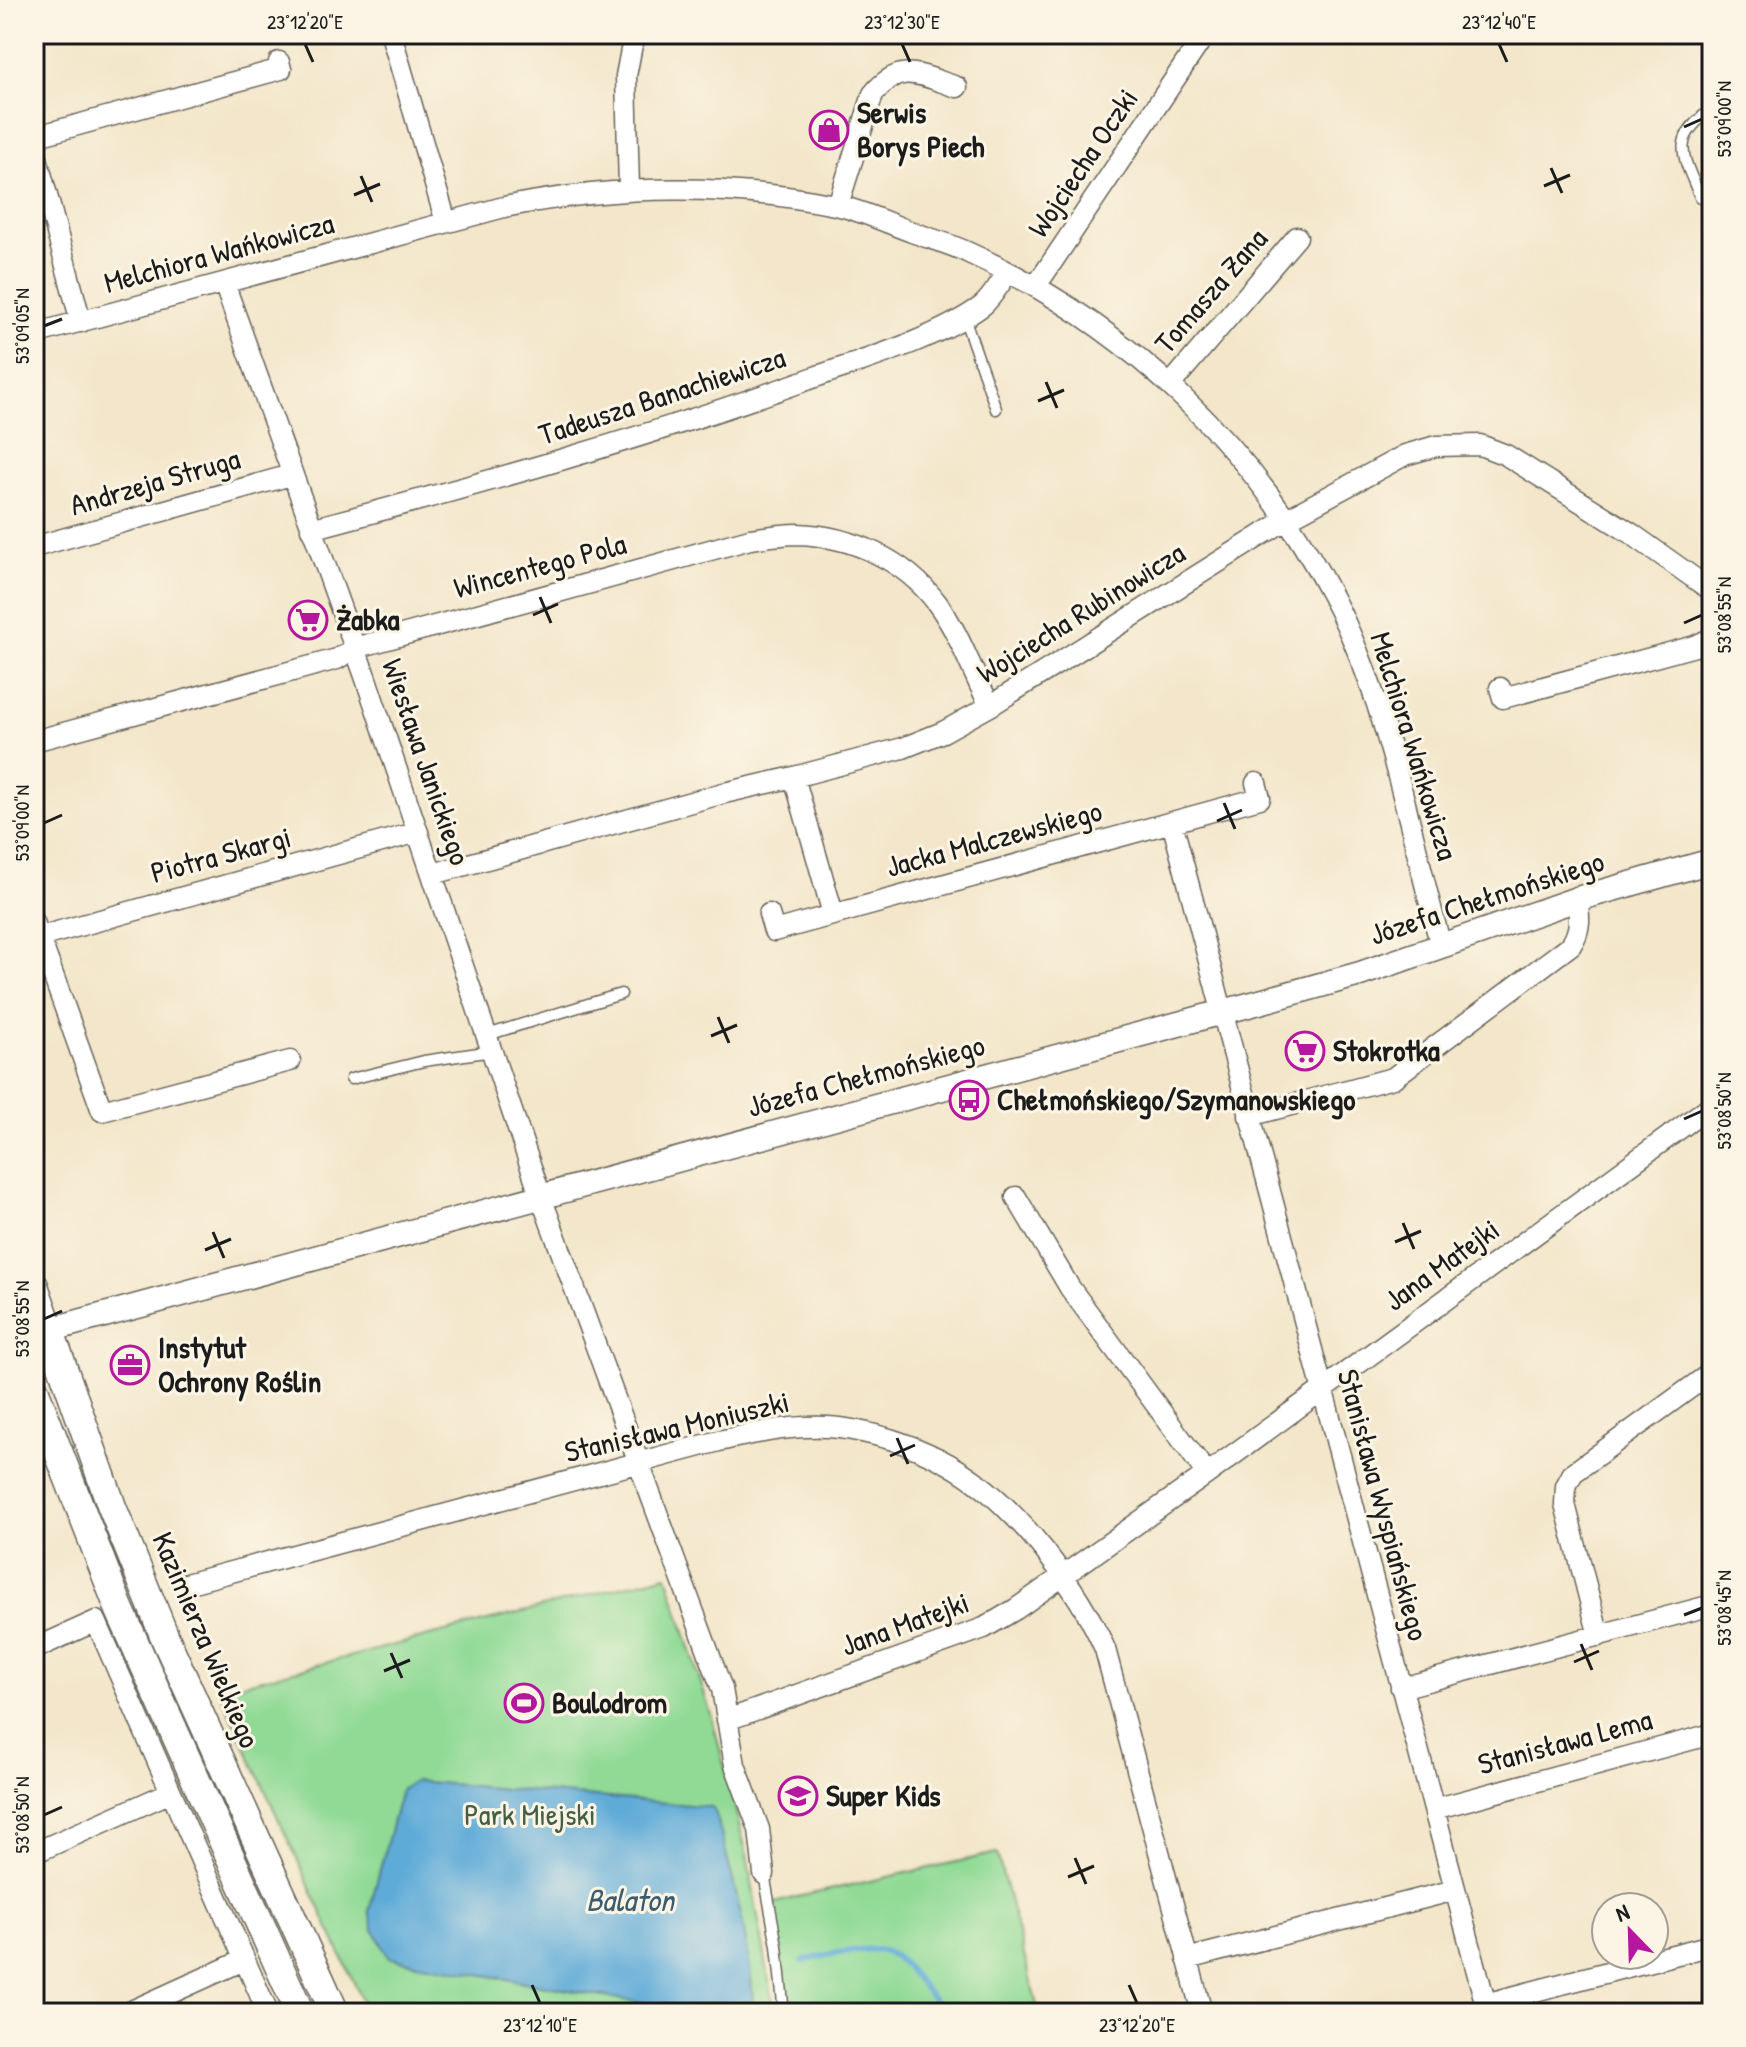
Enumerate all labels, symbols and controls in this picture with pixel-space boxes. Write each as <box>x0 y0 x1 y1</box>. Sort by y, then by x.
text: 23°12'20"E <box>267 8 343 35</box>
text: 23°12'30"E <box>864 8 940 35</box>
text: 23°12'40"E <box>1462 8 1536 35</box>
street label: Wojciecha Oczki <box>1018 80 1147 245</box>
text: 53°09'00"N <box>1710 81 1737 157</box>
place label: Serwis Borys Piech <box>857 92 985 167</box>
shop icon: Serwis Borys Piech <box>808 109 850 151</box>
street label: Melchiora Wańkowicza <box>99 202 338 302</box>
street label: Tomasza Zana <box>1145 219 1276 361</box>
text: 53°09'05"N <box>8 288 35 364</box>
street label: Tadeusza Banachiewicza <box>534 336 790 454</box>
street label: Andrzeja Struga <box>65 438 244 524</box>
street label: Wincentego Pola <box>449 523 631 607</box>
street label: Wojciecha Rubinowicza <box>969 532 1192 692</box>
text: 53°08'55"N <box>1710 577 1737 653</box>
supermarket icon: Żabka <box>287 599 329 641</box>
place label: Żabka <box>336 599 400 639</box>
street label: Melchiora Wańkowicza <box>1361 627 1469 865</box>
street label: Wiesława Janickiego <box>373 653 481 870</box>
text: 53°09'00"N <box>8 785 35 861</box>
street label: Jacka Malczewskiego <box>882 790 1106 886</box>
street label: Piotra Skargi <box>146 816 295 892</box>
street label: Józefa Chełmońskiego <box>1365 840 1609 954</box>
street label: Józefa Chełmońskiego <box>743 1024 989 1126</box>
supermarket icon: Stokrotka <box>1284 1030 1326 1072</box>
place label: Stokrotka <box>1333 1030 1440 1070</box>
text: 53°08'50"N <box>1710 1072 1737 1150</box>
bus stop icon: Chełmońskiego/Szymanowskiego <box>948 1079 990 1121</box>
place label: Chełmońskiego/Szymanowskiego <box>997 1079 1355 1120</box>
street label: Jana Matejki <box>1376 1209 1507 1320</box>
text: 53°08'55"N <box>8 1281 35 1357</box>
place label: Instytut Ochrony Roślin <box>158 1327 321 1402</box>
office icon: Instytut Ochrony Roślin <box>109 1344 151 1386</box>
street label: Stanisława Wyspiańskiego <box>1329 1365 1439 1645</box>
street label: Stanisława Moniuszki <box>561 1381 793 1471</box>
street label: Kazimierza Wielkiego <box>143 1526 270 1754</box>
text: 53°08'45"N <box>1710 1570 1737 1646</box>
street label: Jana Matejki <box>835 1581 974 1665</box>
sports icon: Boulodrom <box>503 1682 545 1724</box>
place label: Boulodrom <box>552 1682 667 1722</box>
street label: Stanisława Lema <box>1473 1699 1656 1783</box>
school or university icon: Super Kids <box>777 1775 819 1817</box>
place label: Super Kids <box>826 1775 941 1816</box>
text: 53°08'50"N <box>8 1776 35 1854</box>
park label: Park Miejski <box>464 1794 596 1834</box>
water label: Balaton <box>586 1878 677 1921</box>
north arrow <box>1590 1891 1670 1971</box>
text: N <box>1611 1896 1634 1929</box>
text: 23°12'10"E <box>503 2011 577 2038</box>
text: 23°12'20"E <box>1099 2011 1175 2038</box>

